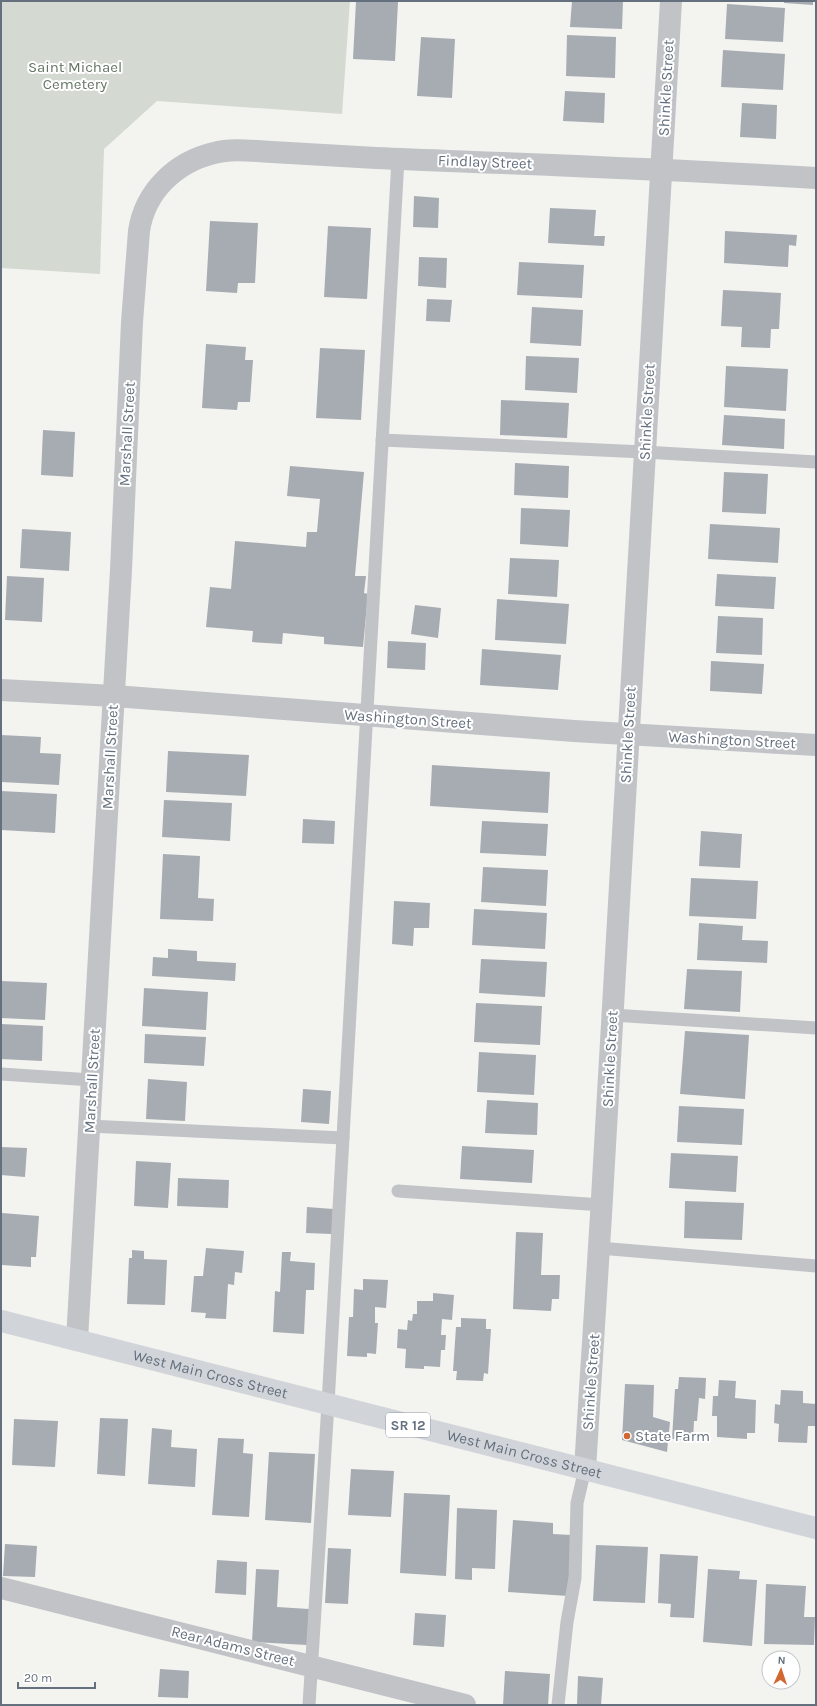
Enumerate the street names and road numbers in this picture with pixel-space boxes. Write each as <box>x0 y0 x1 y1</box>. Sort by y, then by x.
street label: Shinkle Street <box>654 39 678 137</box>
street label: Findlay Street <box>437 151 533 173</box>
street label: Shinkle Street <box>635 363 659 461</box>
street label: Marshall Street <box>115 381 139 487</box>
street label: Shinkle Street <box>616 686 640 784</box>
street label: Marshall Street <box>98 704 122 810</box>
street label: Washington Street <box>344 706 473 732</box>
street label: Washington Street <box>668 728 797 752</box>
street label: Shinkle Street <box>598 1010 622 1108</box>
street label: Marshall Street <box>80 1028 104 1134</box>
street label: Shinkle Street <box>579 1333 603 1431</box>
street label: West Main Cross Street <box>131 1346 290 1403</box>
road number: SR 12 <box>386 1413 430 1437</box>
street label: West Main Cross Street <box>445 1426 604 1482</box>
street label: Rear Adams Street <box>169 1622 297 1670</box>

